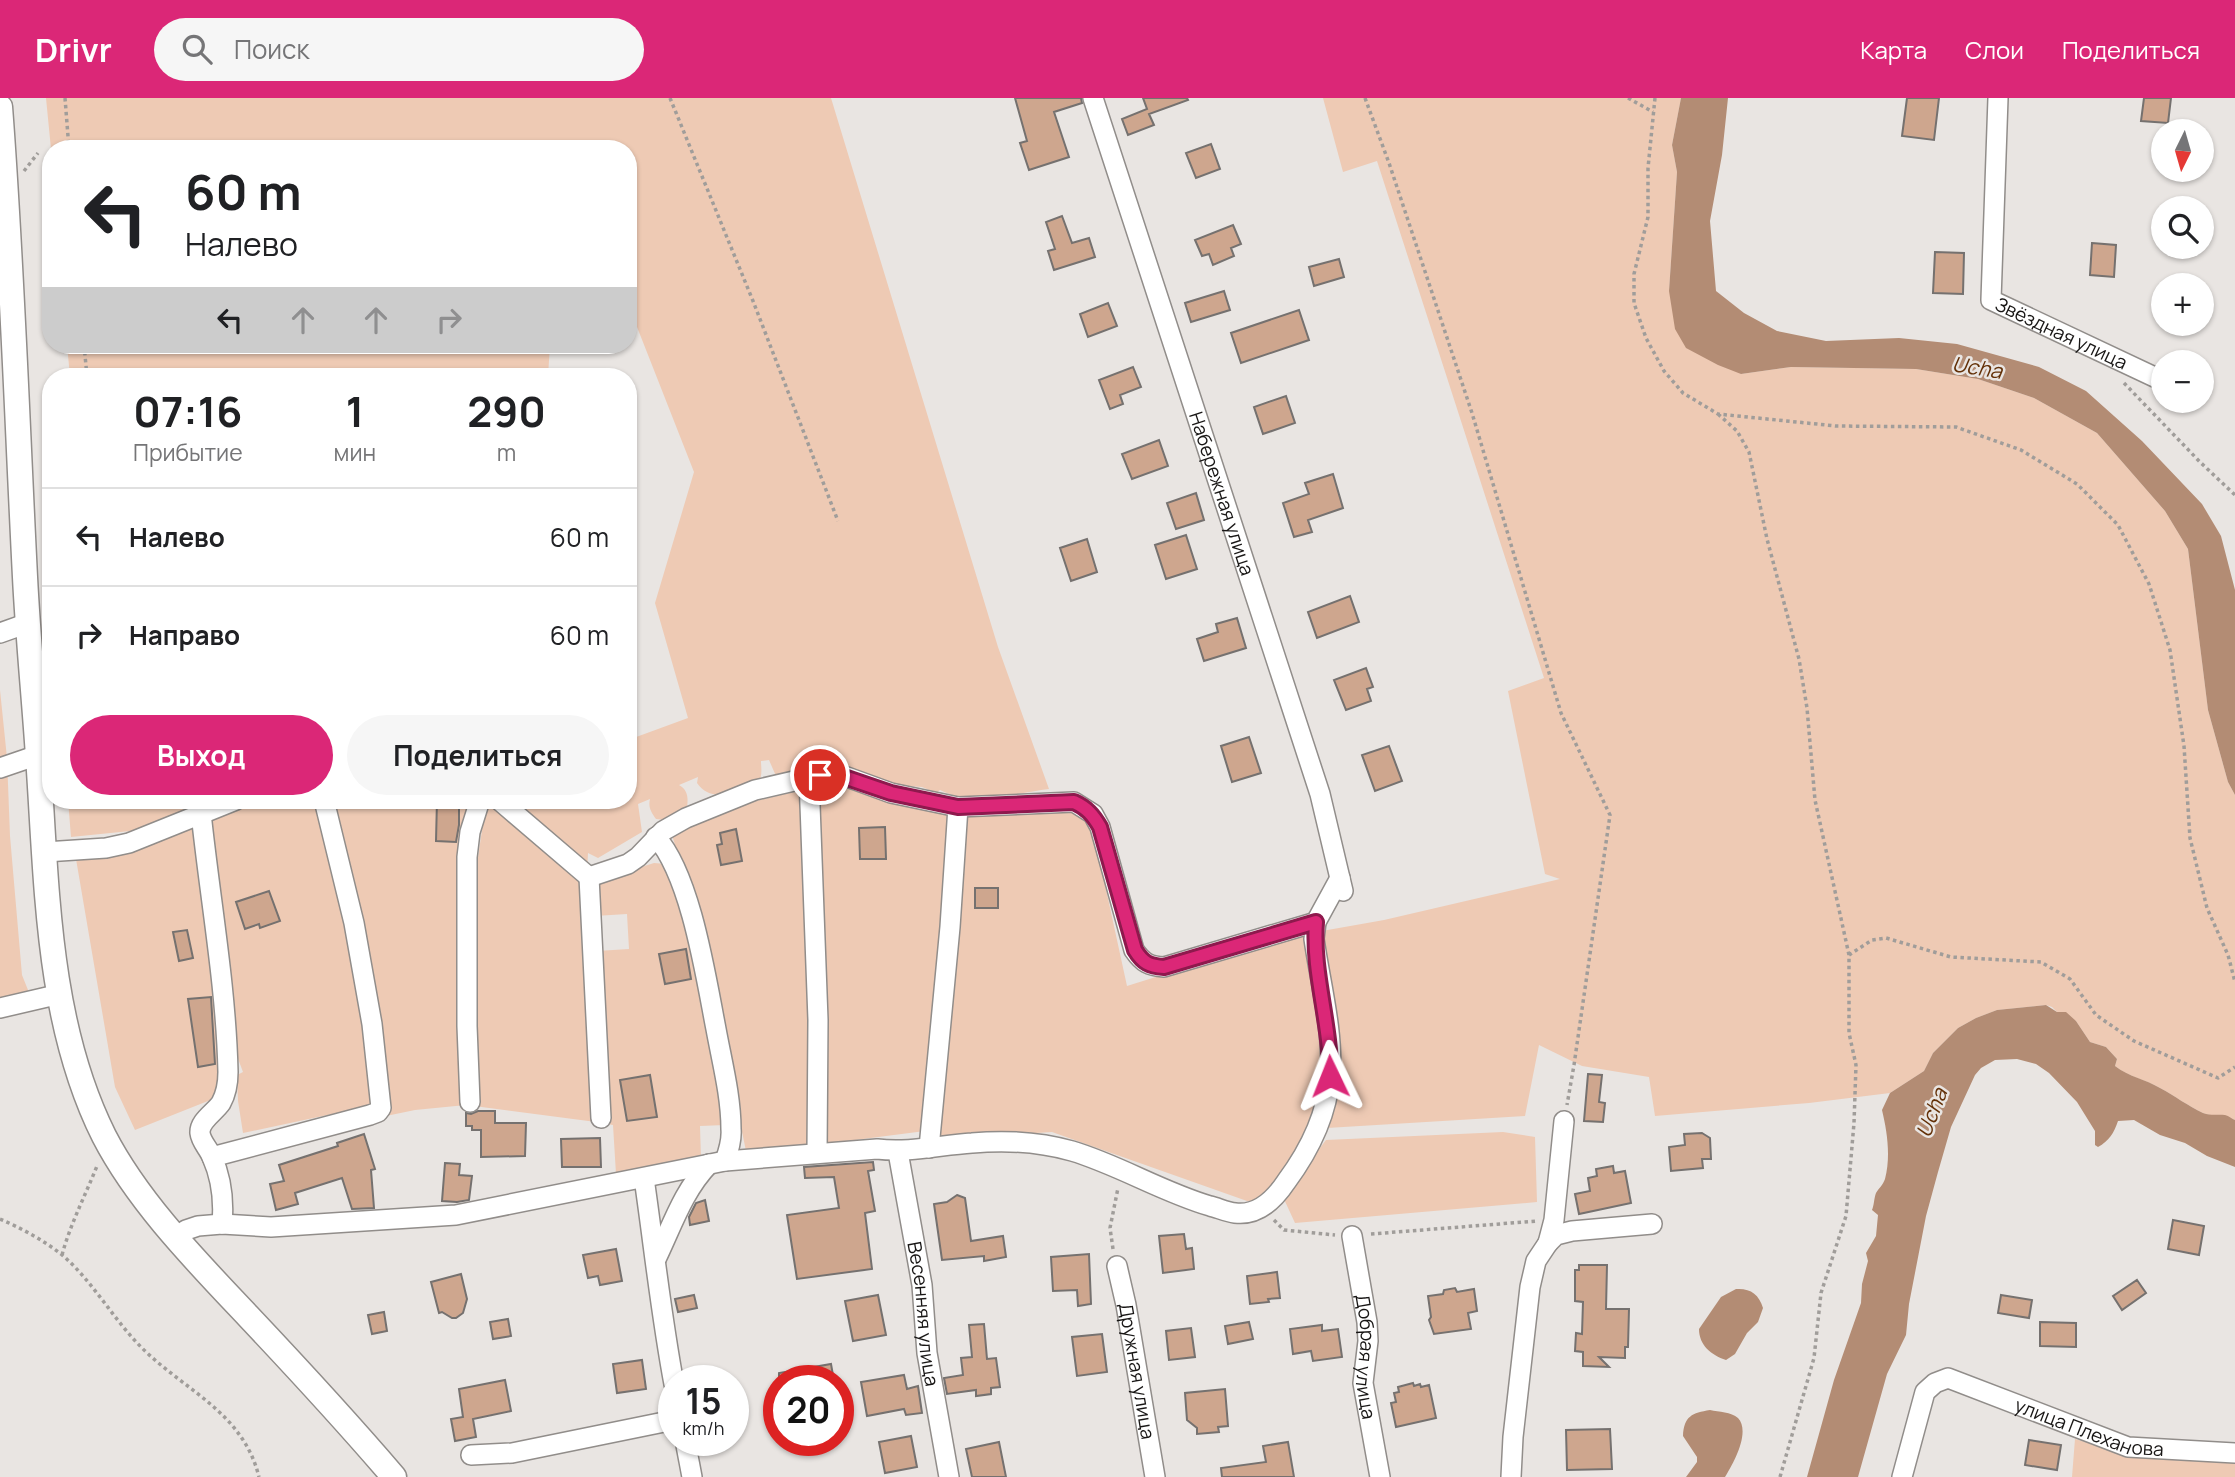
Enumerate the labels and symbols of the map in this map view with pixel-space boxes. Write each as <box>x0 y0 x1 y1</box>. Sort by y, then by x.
north arrow <box>2151 119 2214 182</box>
street label: Звёздная улица <box>1991 291 2132 375</box>
water label: Ucha <box>1950 349 2006 385</box>
street label: Набережная улица <box>1183 408 1261 579</box>
pin <box>790 745 850 805</box>
position arrow <box>1293 1039 1367 1113</box>
water label: Ucha <box>1909 1083 1954 1141</box>
street label: Весенняя улица <box>901 1240 946 1388</box>
street label: Добрая улица <box>1349 1292 1382 1421</box>
street label: Дружная улица <box>1113 1301 1161 1441</box>
speed limit sign: 20 <box>763 1365 854 1456</box>
street label: улица Плеханова <box>2011 1392 2164 1462</box>

